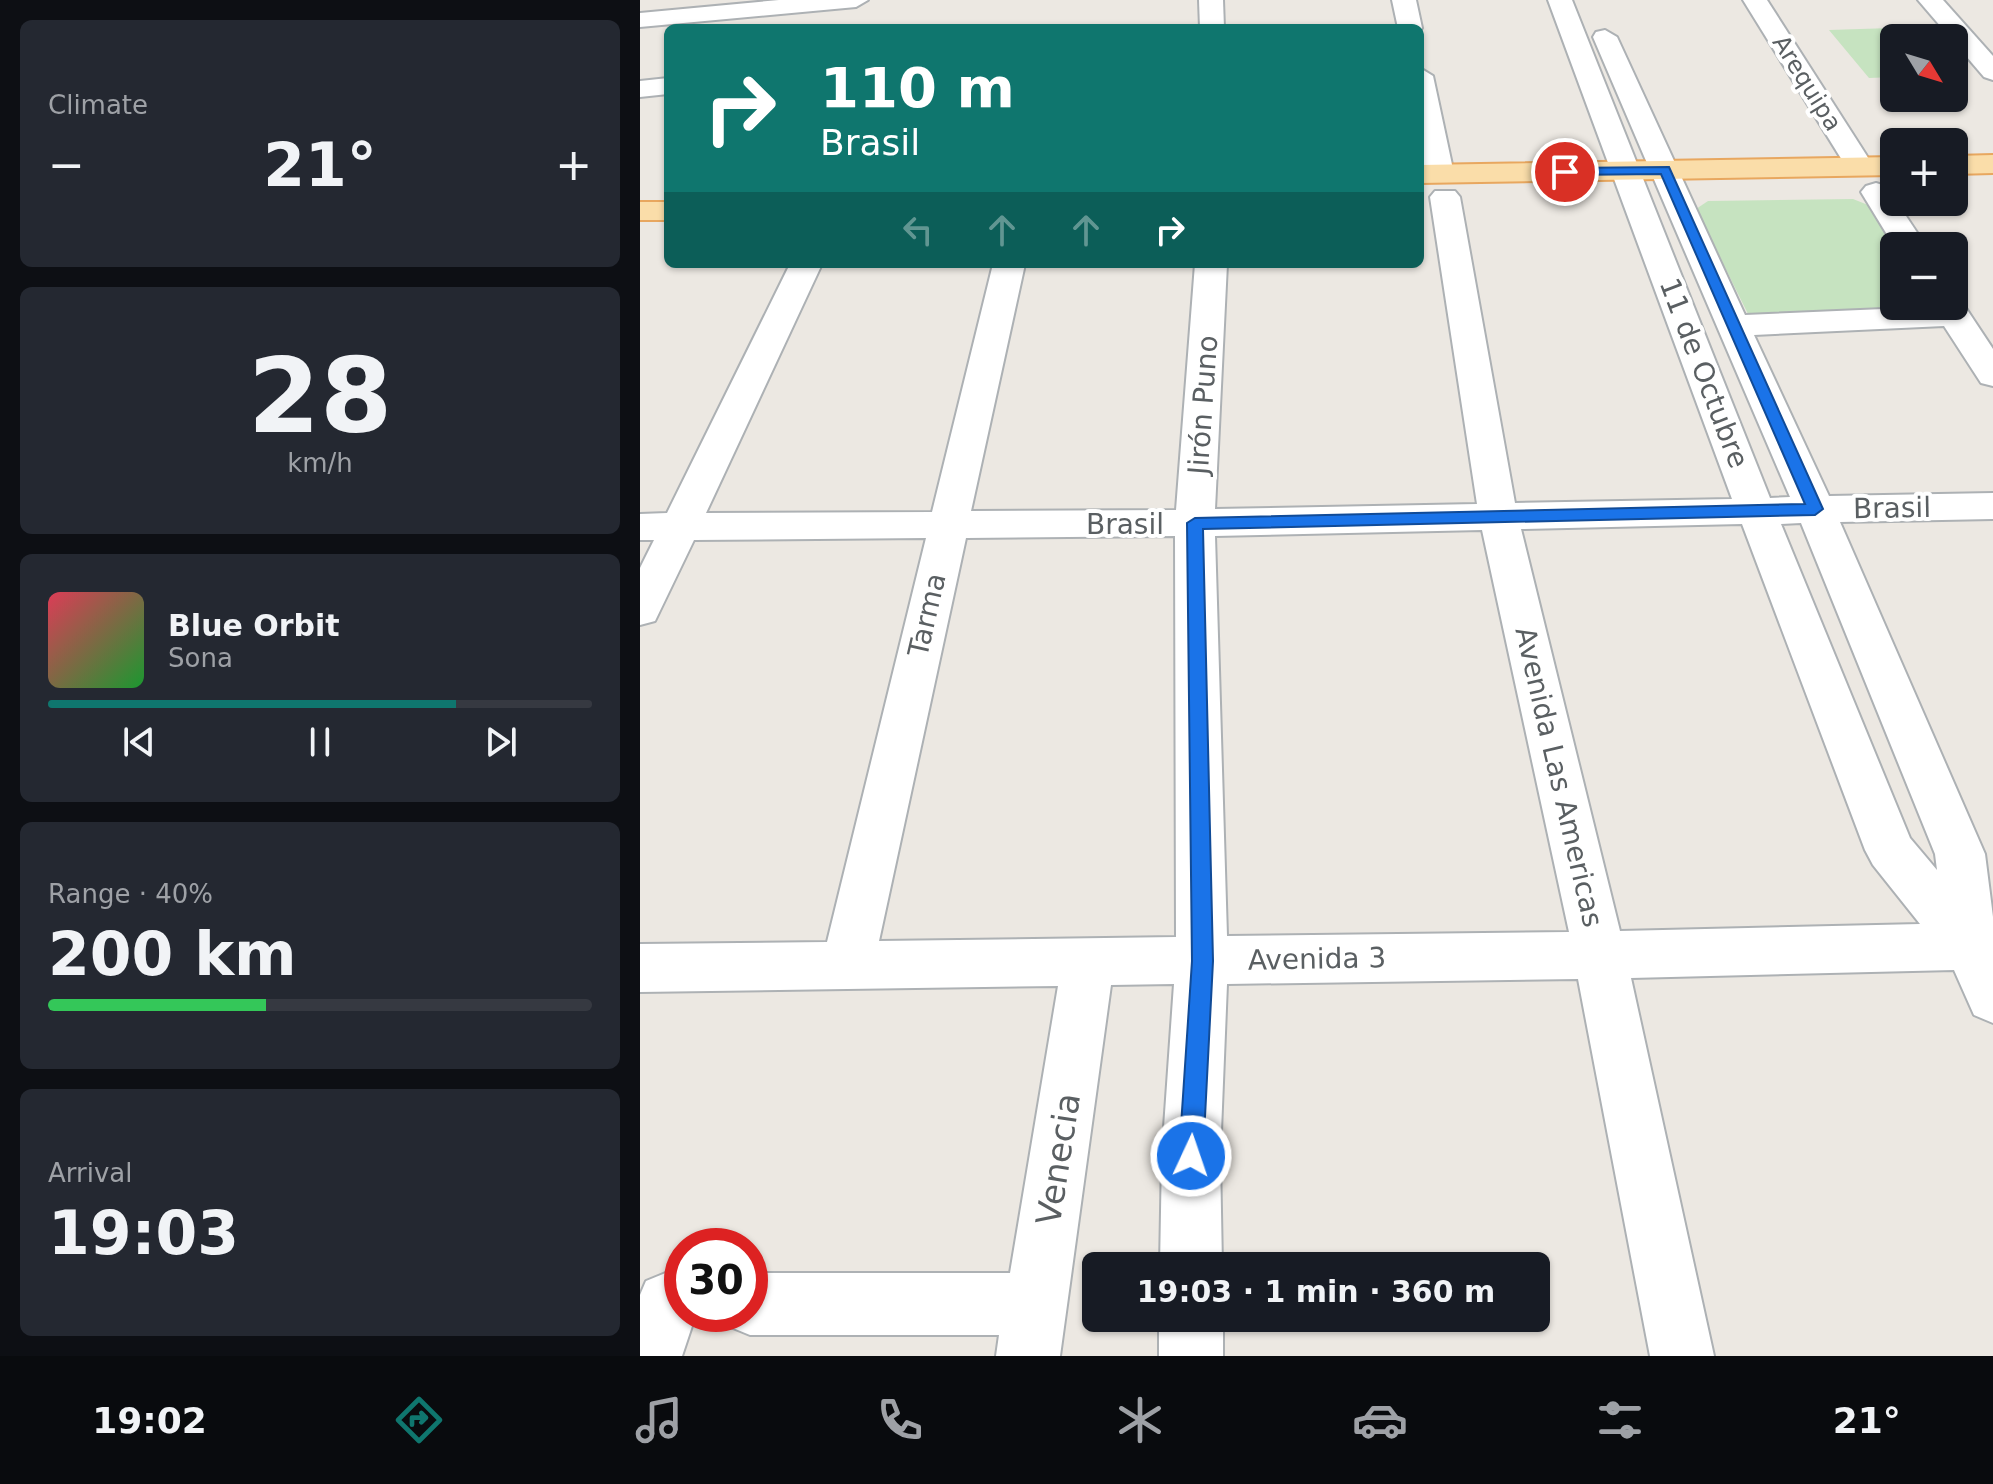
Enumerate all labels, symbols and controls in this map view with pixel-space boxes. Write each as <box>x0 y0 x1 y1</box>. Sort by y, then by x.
north arrow <box>1880 24 1968 112</box>
map controls <box>1880 24 1968 320</box>
street label: Arequipa <box>1767 30 1847 136</box>
text: 110 m <box>820 55 1015 120</box>
icon: right <box>688 56 792 160</box>
text: Climate <box>48 90 148 120</box>
text: Brasil <box>820 122 920 163</box>
button: + <box>1880 128 1968 216</box>
text: 21° <box>263 130 377 200</box>
pin <box>1531 138 1599 206</box>
text: − <box>48 139 85 190</box>
text: + <box>555 139 592 190</box>
icon: arrive <box>1543 150 1587 194</box>
icon: left <box>896 208 940 252</box>
icon: ahead <box>980 208 1024 252</box>
icon: ahead <box>1064 208 1108 252</box>
icon: right <box>1148 208 1192 252</box>
button: − <box>1880 232 1968 320</box>
street label: 11 de Octubre <box>1653 274 1755 472</box>
street label: Jirón Puno <box>1182 334 1224 478</box>
text: 28 <box>248 335 392 457</box>
text: km/h <box>287 448 353 478</box>
street label: Brasil <box>1853 491 1931 525</box>
street label: Brasil <box>1086 508 1164 541</box>
street label: Tarma <box>901 570 953 661</box>
text: Blue Orbit <box>168 608 340 643</box>
street label: Avenida Las Americas <box>1508 624 1610 930</box>
text: Sona <box>168 643 233 673</box>
icon: previous <box>117 720 161 764</box>
icon: pause <box>298 720 342 764</box>
icon: next <box>479 720 523 764</box>
text: Range · 40% <box>48 879 213 909</box>
text: 200 km <box>48 919 297 989</box>
street label: Avenida 3 <box>1247 941 1387 977</box>
street label: Venecia <box>1028 1090 1088 1228</box>
position arrow <box>1149 1114 1233 1198</box>
text: Arrival <box>48 1158 132 1188</box>
text: 19:03 <box>48 1198 239 1268</box>
speed limit sign: 30 <box>664 1228 768 1332</box>
text: 19:03 · 1 min · 360 m <box>1137 1274 1495 1309</box>
icon: directions <box>391 1392 447 1448</box>
icon: music <box>631 1392 687 1448</box>
icon: phone <box>872 1392 928 1448</box>
icon: climate <box>1112 1392 1168 1448</box>
icon: car <box>1352 1392 1408 1448</box>
icon: filters <box>1592 1392 1648 1448</box>
text: 19:02 <box>92 1400 207 1441</box>
text: 21° <box>1833 1400 1901 1441</box>

